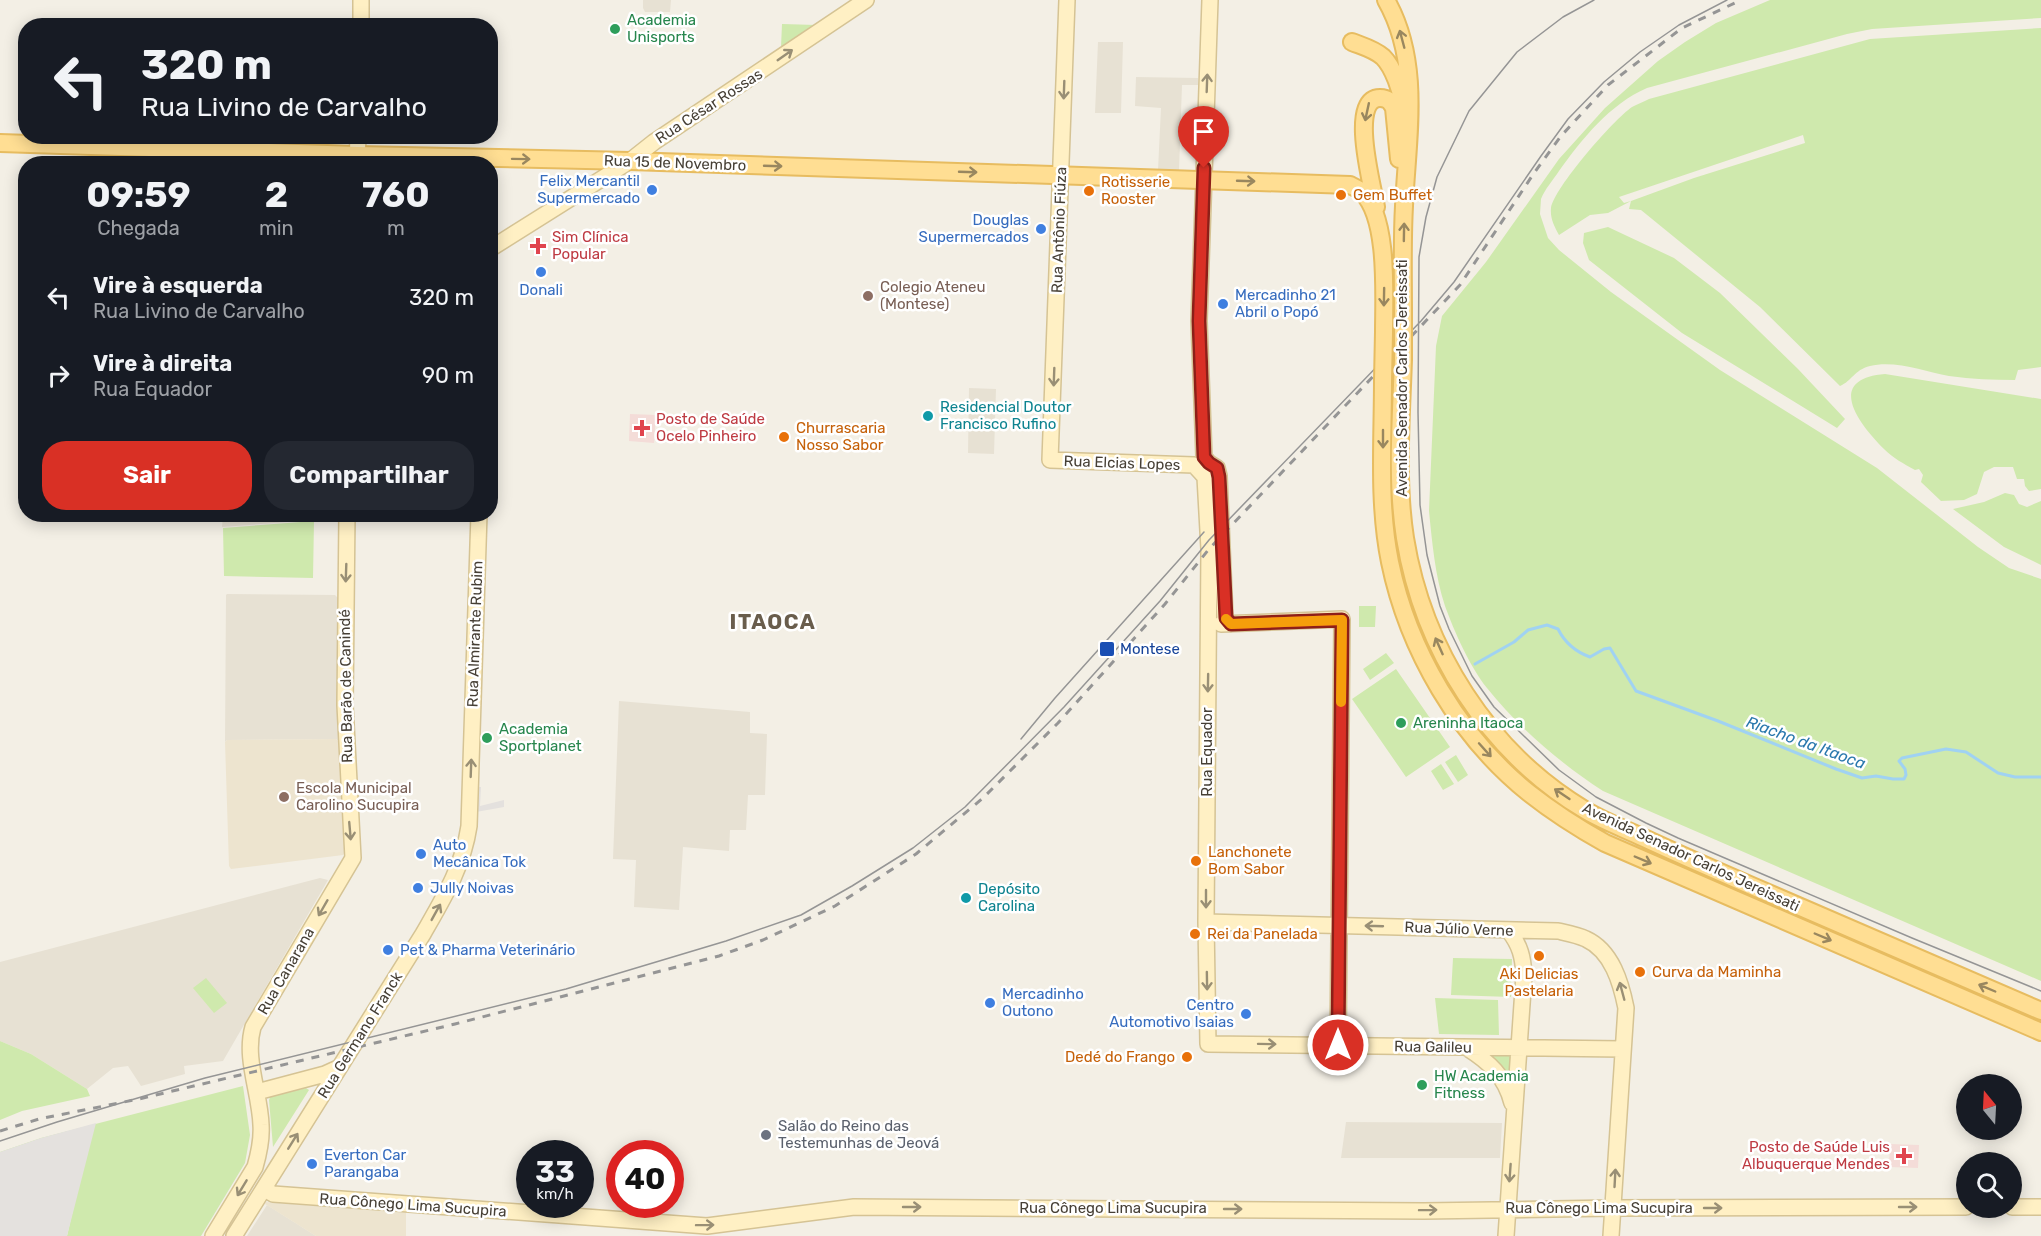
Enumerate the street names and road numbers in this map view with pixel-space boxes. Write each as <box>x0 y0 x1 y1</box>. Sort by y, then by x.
street label: Rua César Rossas <box>652 65 766 147</box>
street label: Rua 15 de Novembro <box>604 152 746 174</box>
street label: Rua Antônio Fiúza <box>1048 167 1070 293</box>
street label: Avenida Senador Carlos Jereissati <box>1393 259 1411 497</box>
street label: Rua Elcias Lopes <box>1063 452 1181 474</box>
street label: Rua Almirante Rubim <box>463 560 487 708</box>
street label: Rua Barão de Canindé <box>336 609 356 763</box>
street label: Rua Equador <box>1198 707 1216 797</box>
street label: Avenida Senador Carlos Jereissati <box>1580 799 1802 915</box>
street label: Rua Júlio Verne <box>1404 918 1514 940</box>
street label: Rua Canarana <box>254 924 318 1018</box>
street label: Rua Germano Franck <box>314 968 406 1102</box>
street label: Rua Galileu <box>1394 1037 1472 1057</box>
street label: Rua Cônego Lima Sucupira <box>319 1189 507 1221</box>
street label: Rua Cônego Lima Sucupira <box>1019 1199 1207 1217</box>
street label: Rua Cônego Lima Sucupira <box>1505 1199 1693 1217</box>

